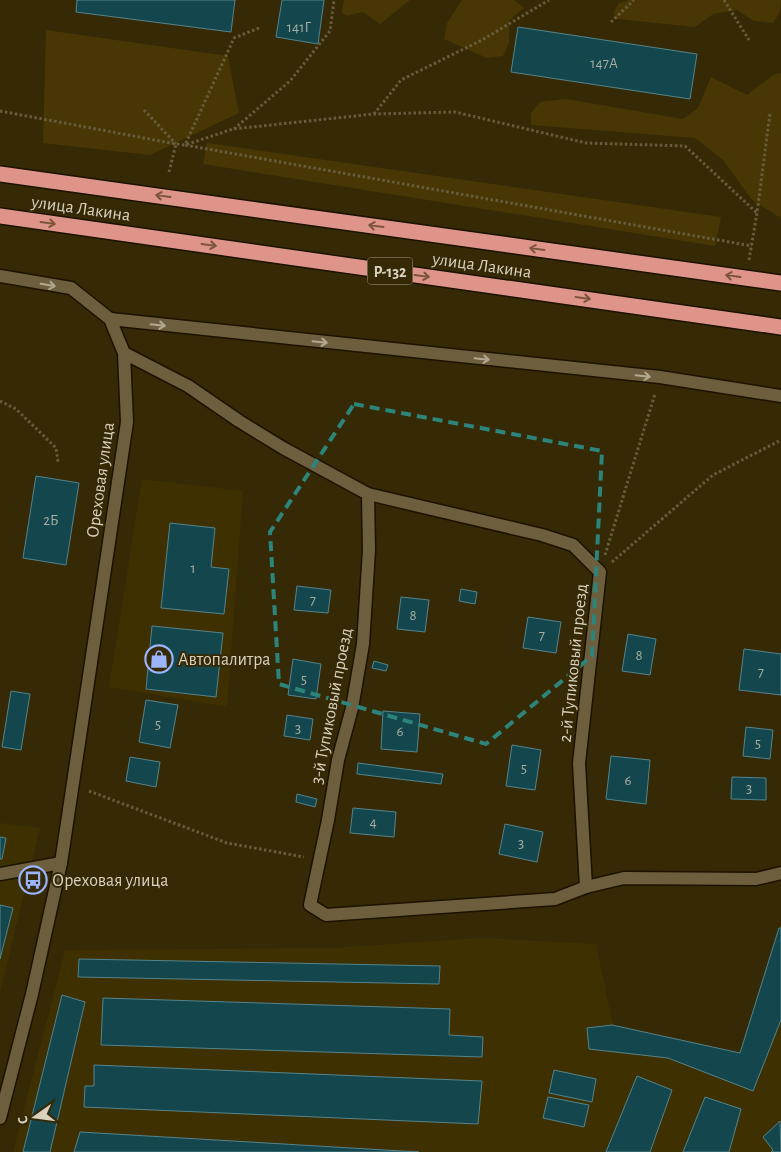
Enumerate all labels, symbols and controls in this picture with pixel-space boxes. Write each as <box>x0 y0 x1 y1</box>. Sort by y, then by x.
house number: 141Г <box>287 20 311 35</box>
house number: 147А <box>590 56 618 71</box>
one-way arrow <box>156 191 172 201</box>
street label: улица Лакина <box>29 193 131 225</box>
one-way arrow <box>40 218 56 228</box>
one-way arrow <box>369 221 385 231</box>
one-way arrow <box>201 241 217 251</box>
one-way arrow <box>529 243 545 253</box>
street label: улица Лакина <box>430 250 532 282</box>
road number: Р-132 <box>368 258 412 284</box>
one-way arrow <box>414 271 430 281</box>
one-way arrow <box>725 271 741 281</box>
one-way arrow <box>40 280 56 290</box>
one-way arrow <box>575 294 591 304</box>
one-way arrow <box>150 320 166 329</box>
one-way arrow <box>312 337 328 346</box>
one-way arrow <box>473 354 489 364</box>
one-way arrow <box>635 371 651 381</box>
street label: Ореховая улица <box>84 421 118 539</box>
house number: 2Б <box>43 513 59 528</box>
house number: 1 <box>190 561 196 576</box>
street label: 2-й Тупиковый проезд <box>557 583 591 743</box>
house number: 7 <box>310 593 316 608</box>
house number: 8 <box>409 608 417 623</box>
street label: 3-й Тупиковый проезд <box>308 626 356 786</box>
house number: 7 <box>539 628 545 643</box>
shop icon: Автопалитра <box>144 644 174 674</box>
house number: 8 <box>635 648 643 663</box>
place label: Автопалитра <box>178 651 271 669</box>
house number: 7 <box>758 665 764 680</box>
house number: 5 <box>301 672 307 687</box>
house number: 5 <box>155 717 161 732</box>
house number: 3 <box>295 721 301 736</box>
house number: 6 <box>396 724 404 739</box>
house number: 5 <box>755 736 761 751</box>
house number: 5 <box>521 761 527 776</box>
house number: 6 <box>624 773 632 788</box>
house number: 3 <box>746 781 752 796</box>
house number: 4 <box>369 815 377 830</box>
house number: 3 <box>518 836 524 851</box>
bus stop icon: Ореховая улица <box>18 865 48 895</box>
place label: Ореховая улица <box>52 872 168 890</box>
north arrow <box>10 1092 60 1142</box>
text: С <box>16 1114 31 1125</box>

